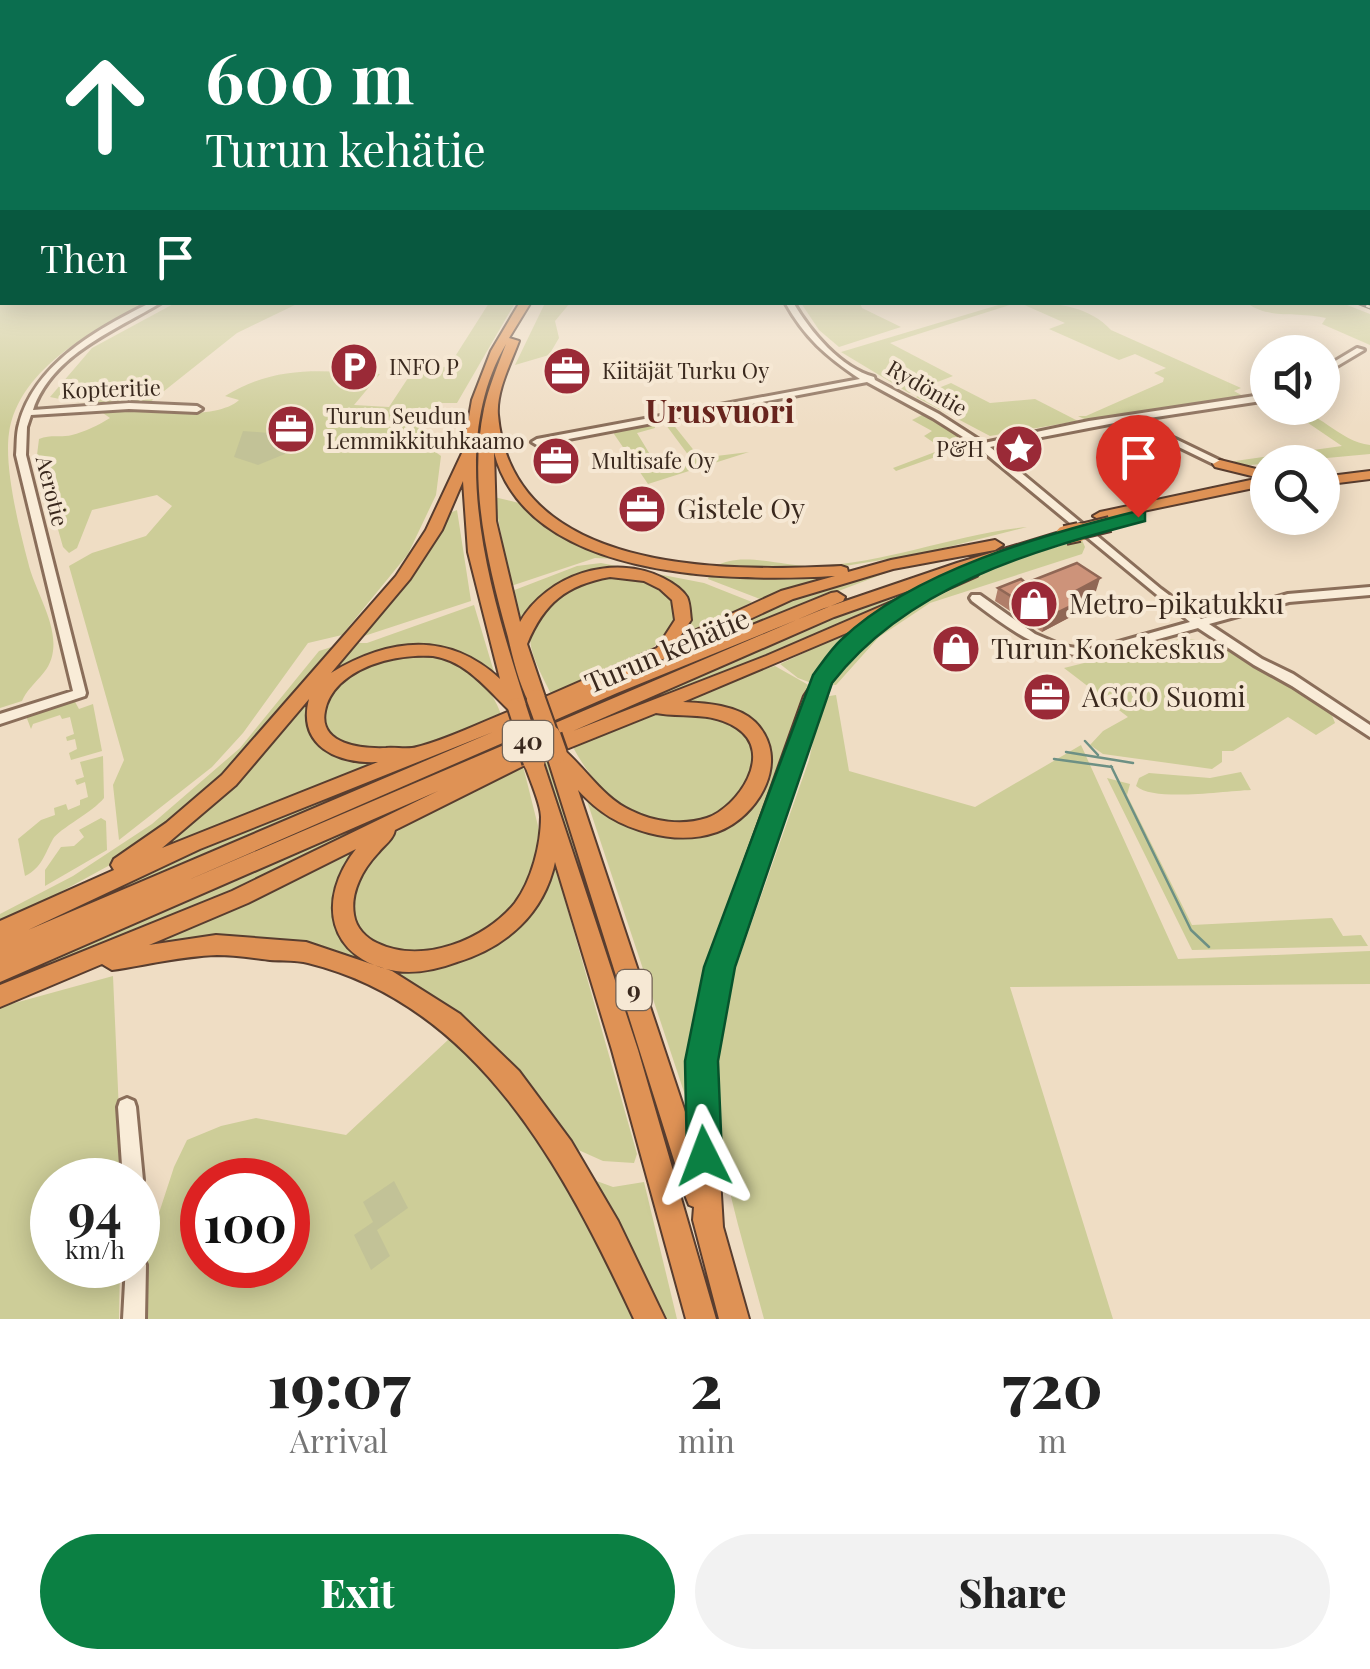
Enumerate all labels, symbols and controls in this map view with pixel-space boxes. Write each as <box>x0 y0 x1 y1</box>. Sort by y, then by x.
text: 600 m <box>205 28 414 122</box>
icon: ahead <box>40 40 170 170</box>
text: Turun kehätie <box>205 118 486 178</box>
icon: arrive <box>148 230 203 285</box>
text: Then <box>40 232 128 283</box>
map controls <box>1250 335 1340 535</box>
button: sound <box>1250 335 1340 425</box>
parking icon: INFO P <box>328 341 380 393</box>
office icon: Kiitäjät Turku Oy <box>541 345 593 397</box>
place label: INFO P <box>389 351 459 381</box>
street label: Rydöntie <box>882 352 973 422</box>
place label: Kiitäjät Turku Oy <box>602 355 769 385</box>
street label: Kopteritie <box>61 371 161 405</box>
district label: Urusvuori <box>645 388 795 431</box>
place label: Turun Seudun Lemmikkituhkaamo <box>326 400 524 455</box>
office icon: Turun Seudun Lemmikkituhkaamo <box>265 403 317 455</box>
pin <box>1096 415 1181 518</box>
place icon: P&H <box>993 423 1045 475</box>
icon: arrive <box>1111 430 1166 485</box>
place label: P&H <box>936 433 984 463</box>
office icon: Multisafe Oy <box>530 435 582 487</box>
place label: Multisafe Oy <box>591 445 715 475</box>
button: search <box>1250 445 1340 535</box>
street label: Aerotie <box>29 451 76 529</box>
office icon: Gistele Oy <box>616 483 668 535</box>
place label: Gistele Oy <box>677 489 805 526</box>
shop icon: Metro-pikatukku <box>1008 578 1060 630</box>
place label: Metro-pikatukku <box>1069 584 1284 621</box>
street label: Turun kehätie <box>579 598 754 701</box>
shop icon: Turun Konekeskus <box>930 623 982 675</box>
place label: Turun Konekeskus <box>991 629 1225 666</box>
office icon: AGCO Suomi <box>1021 671 1073 723</box>
place label: AGCO Suomi <box>1081 677 1246 714</box>
road number: 40 <box>503 721 553 761</box>
road number: 9 <box>616 970 652 1010</box>
position arrow <box>652 1104 756 1208</box>
speed limit sign: 100 <box>180 1158 310 1288</box>
text: 94 <box>68 1177 122 1244</box>
text: km/h <box>65 1232 125 1265</box>
text: 19:07 <box>267 1343 411 1423</box>
text: 2 <box>690 1343 723 1423</box>
text: 720 <box>1002 1343 1103 1423</box>
text: Arrival <box>290 1418 388 1461</box>
text: min <box>678 1418 735 1461</box>
text: m <box>1038 1418 1067 1461</box>
button: Exit <box>40 1534 675 1649</box>
button: Share <box>695 1534 1330 1649</box>

